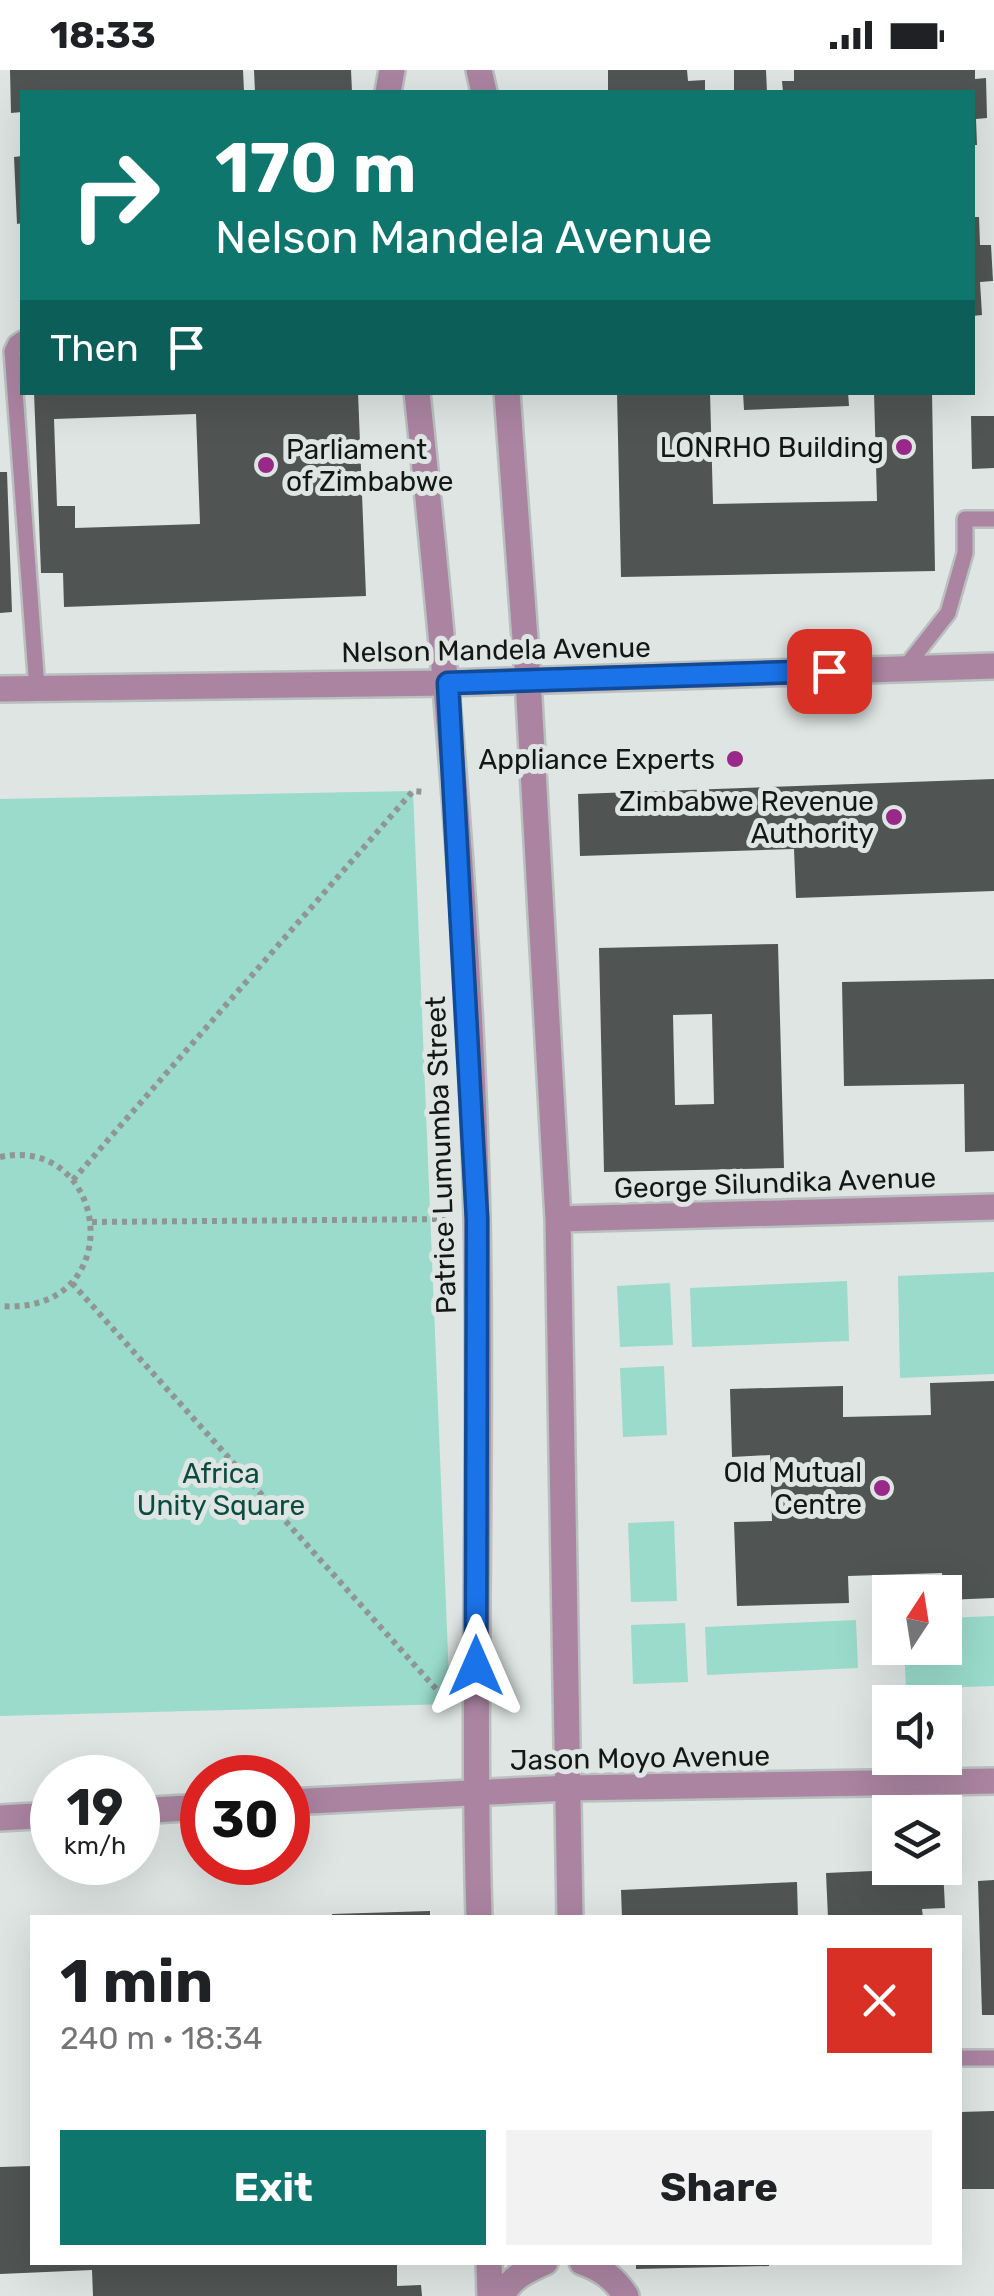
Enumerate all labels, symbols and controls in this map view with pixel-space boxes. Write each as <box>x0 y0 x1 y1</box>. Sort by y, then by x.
text: 18:33 <box>50 12 156 58</box>
text: 170 m <box>215 127 417 210</box>
icon: right <box>50 130 180 260</box>
text: Nelson Mandela Avenue <box>215 211 713 264</box>
icon: arrive <box>159 320 214 375</box>
text: Then <box>50 325 139 371</box>
place label: LONRHO Building <box>660 431 884 464</box>
place label: Parliament of Zimbabwe <box>286 433 454 498</box>
marker: LONRHO Building <box>893 436 915 458</box>
marker: Parliament of Zimbabwe <box>255 454 277 476</box>
pin <box>787 629 872 714</box>
street label: Nelson Mandela Avenue <box>341 631 651 669</box>
icon: arrive <box>802 644 857 699</box>
place label: Appliance Experts <box>479 743 715 776</box>
marker: Appliance Experts <box>724 748 746 770</box>
place label: Zimbabwe Revenue Authority <box>619 785 874 850</box>
marker: Zimbabwe Revenue Authority <box>883 806 905 828</box>
street label: Patrice Lumumba Street <box>419 995 463 1315</box>
street label: George Silundika Avenue <box>613 1161 937 1205</box>
place label: Old Mutual Centre <box>724 1456 862 1521</box>
park label: Africa Unity Square <box>137 1457 305 1522</box>
marker: Old Mutual Centre <box>871 1477 893 1499</box>
north arrow <box>872 1575 962 1665</box>
map controls <box>872 1575 962 1885</box>
position arrow <box>424 1614 528 1718</box>
button: sound <box>872 1685 962 1775</box>
street label: Jason Moyo Avenue <box>510 1739 770 1777</box>
speed limit sign: 30 <box>180 1755 310 1885</box>
text: 19 <box>67 1778 123 1838</box>
button: layers <box>872 1795 962 1885</box>
text: km/h <box>64 1831 126 1860</box>
text: 1 min <box>60 1946 213 2017</box>
button: close <box>827 1948 932 2053</box>
text: 240 m · 18:34 <box>60 2019 263 2057</box>
button: Exit <box>60 2130 486 2245</box>
button: Share <box>506 2130 932 2245</box>

